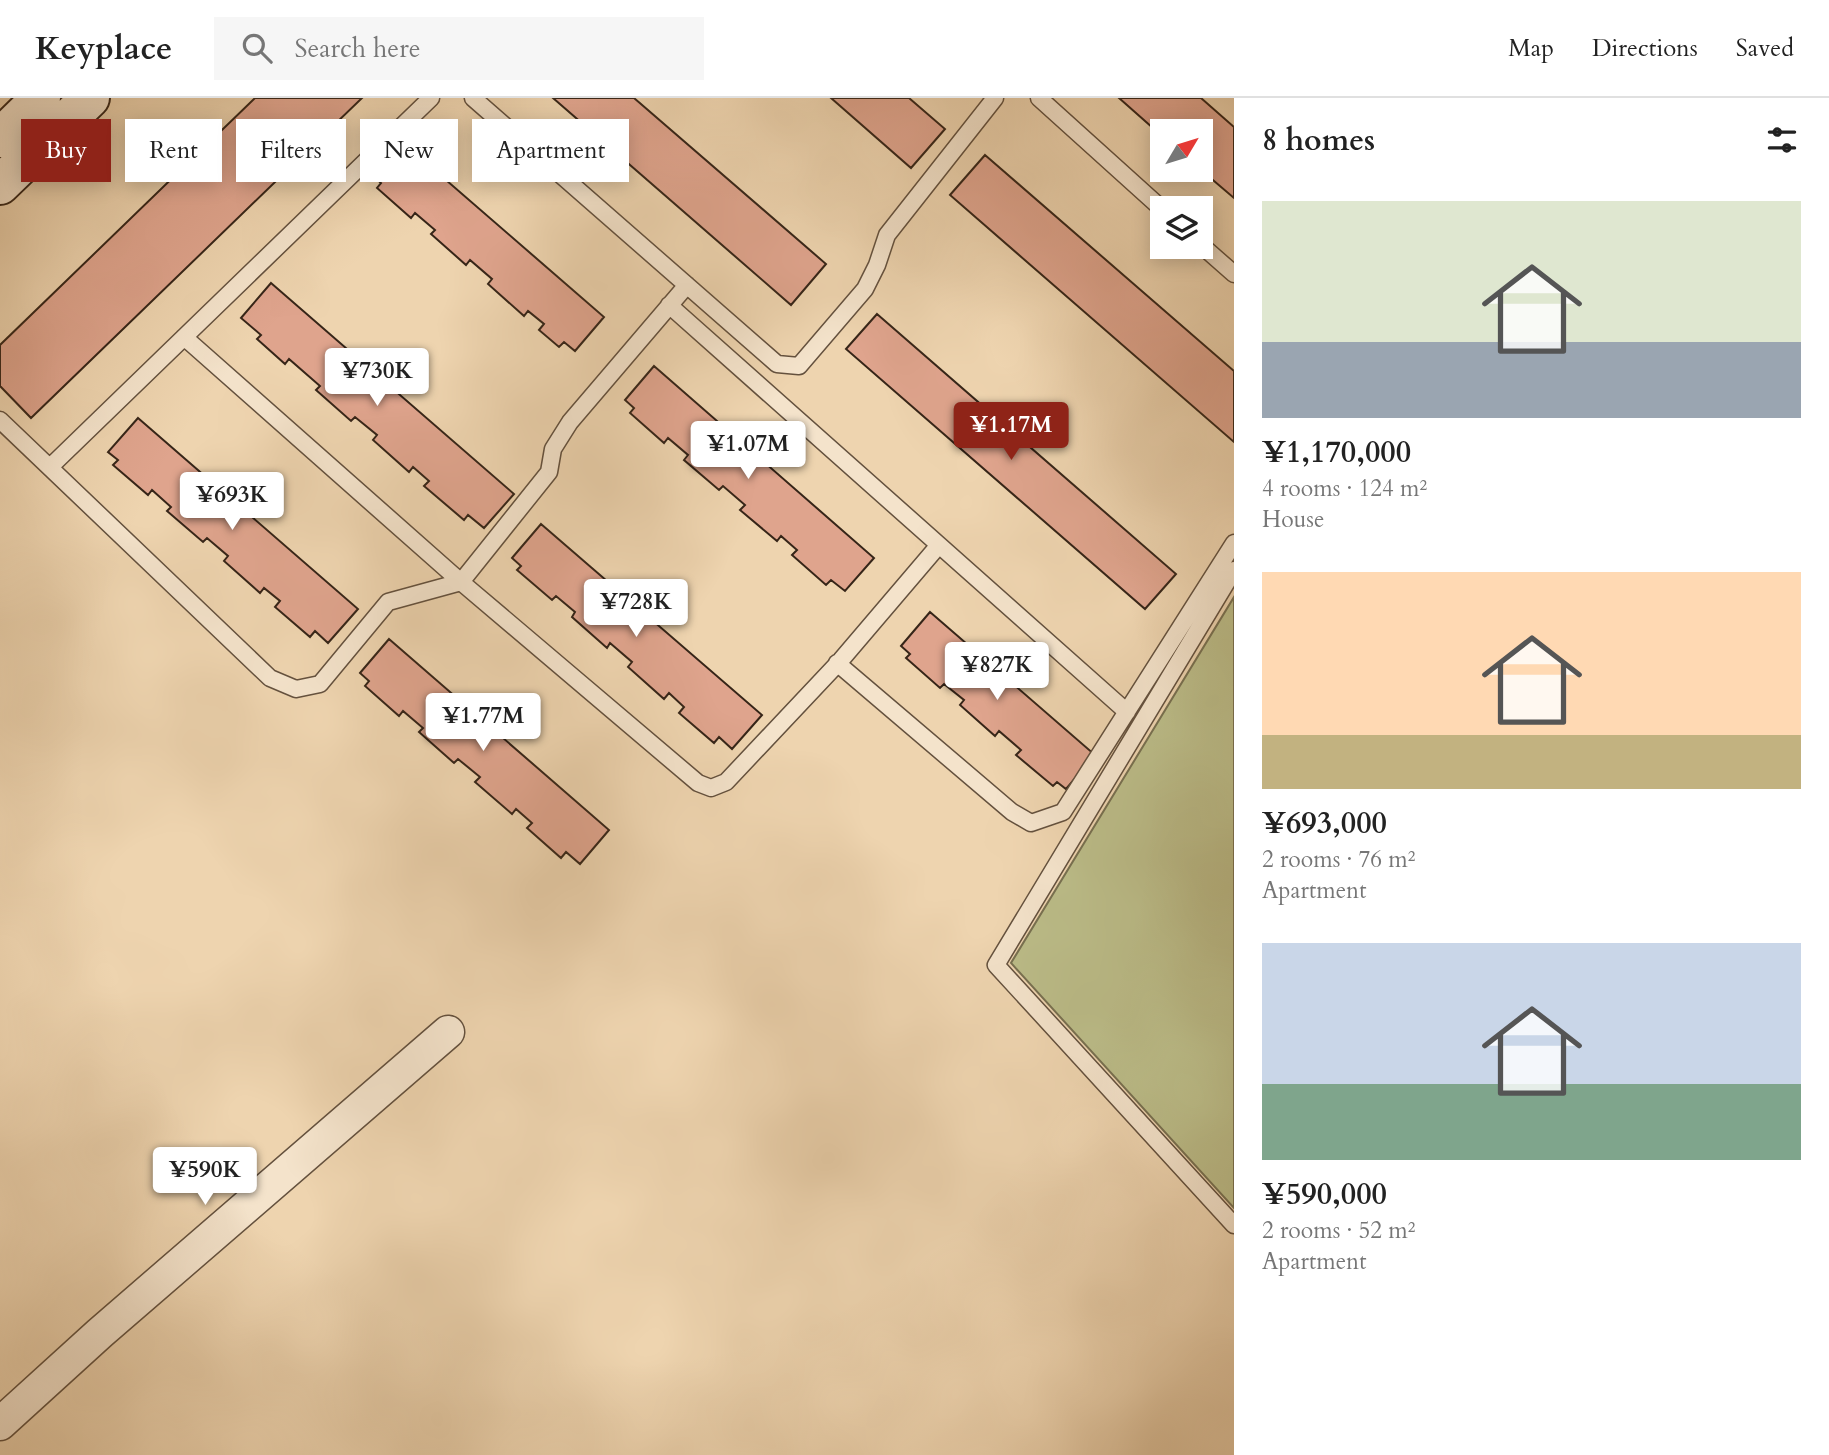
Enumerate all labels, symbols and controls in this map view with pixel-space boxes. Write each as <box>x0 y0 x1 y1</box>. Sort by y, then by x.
search box <box>214 17 704 80</box>
text: Keyplace <box>35 26 172 71</box>
icon: search <box>238 29 276 67</box>
text: Search here <box>294 31 420 66</box>
text: Map <box>1508 32 1554 65</box>
text: Directions <box>1592 32 1698 65</box>
text: Saved <box>1736 32 1794 65</box>
chip: Buy <box>21 119 111 182</box>
chip: Rent <box>125 119 222 182</box>
chip: Filters <box>236 119 346 182</box>
chip: New <box>360 119 458 182</box>
chip: Apartment <box>472 119 629 182</box>
north arrow <box>1150 119 1213 182</box>
map controls <box>1150 119 1213 259</box>
text: 8 homes <box>1262 120 1375 161</box>
icon: filters <box>1763 121 1801 159</box>
button: layers <box>1150 196 1213 259</box>
icon: home <box>1469 246 1595 372</box>
pin: ¥730K <box>328 348 426 408</box>
text: ¥730K <box>341 355 413 386</box>
pin: ¥1.17M <box>954 402 1068 462</box>
text: ¥1.17M <box>970 409 1052 440</box>
pin: ¥1.07M <box>691 422 805 481</box>
text: ¥1.07M <box>707 428 789 459</box>
text: ¥1,170,000 <box>1262 432 1411 473</box>
pin: ¥693K <box>183 472 281 532</box>
text: 4 rooms · 124 m² <box>1262 473 1427 504</box>
text: ¥693K <box>196 479 268 510</box>
text: House <box>1262 504 1324 535</box>
pin: ¥728K <box>587 580 685 639</box>
text: ¥728K <box>600 586 672 617</box>
icon: home <box>1469 617 1595 743</box>
pin: ¥827K <box>948 642 1046 702</box>
text: ¥827K <box>961 649 1033 680</box>
pin: ¥1.77M <box>426 694 540 753</box>
text: ¥1.77M <box>442 700 524 731</box>
text: ¥693,000 <box>1262 803 1387 844</box>
text: 2 rooms · 76 m² <box>1262 844 1415 875</box>
text: Apartment <box>1262 875 1366 906</box>
icon: home <box>1469 988 1595 1114</box>
pin: ¥590K <box>156 1148 254 1207</box>
text: ¥590K <box>169 1154 241 1185</box>
text: ¥590,000 <box>1262 1174 1387 1215</box>
text: 2 rooms · 52 m² <box>1262 1215 1415 1246</box>
text: Apartment <box>1262 1246 1366 1277</box>

